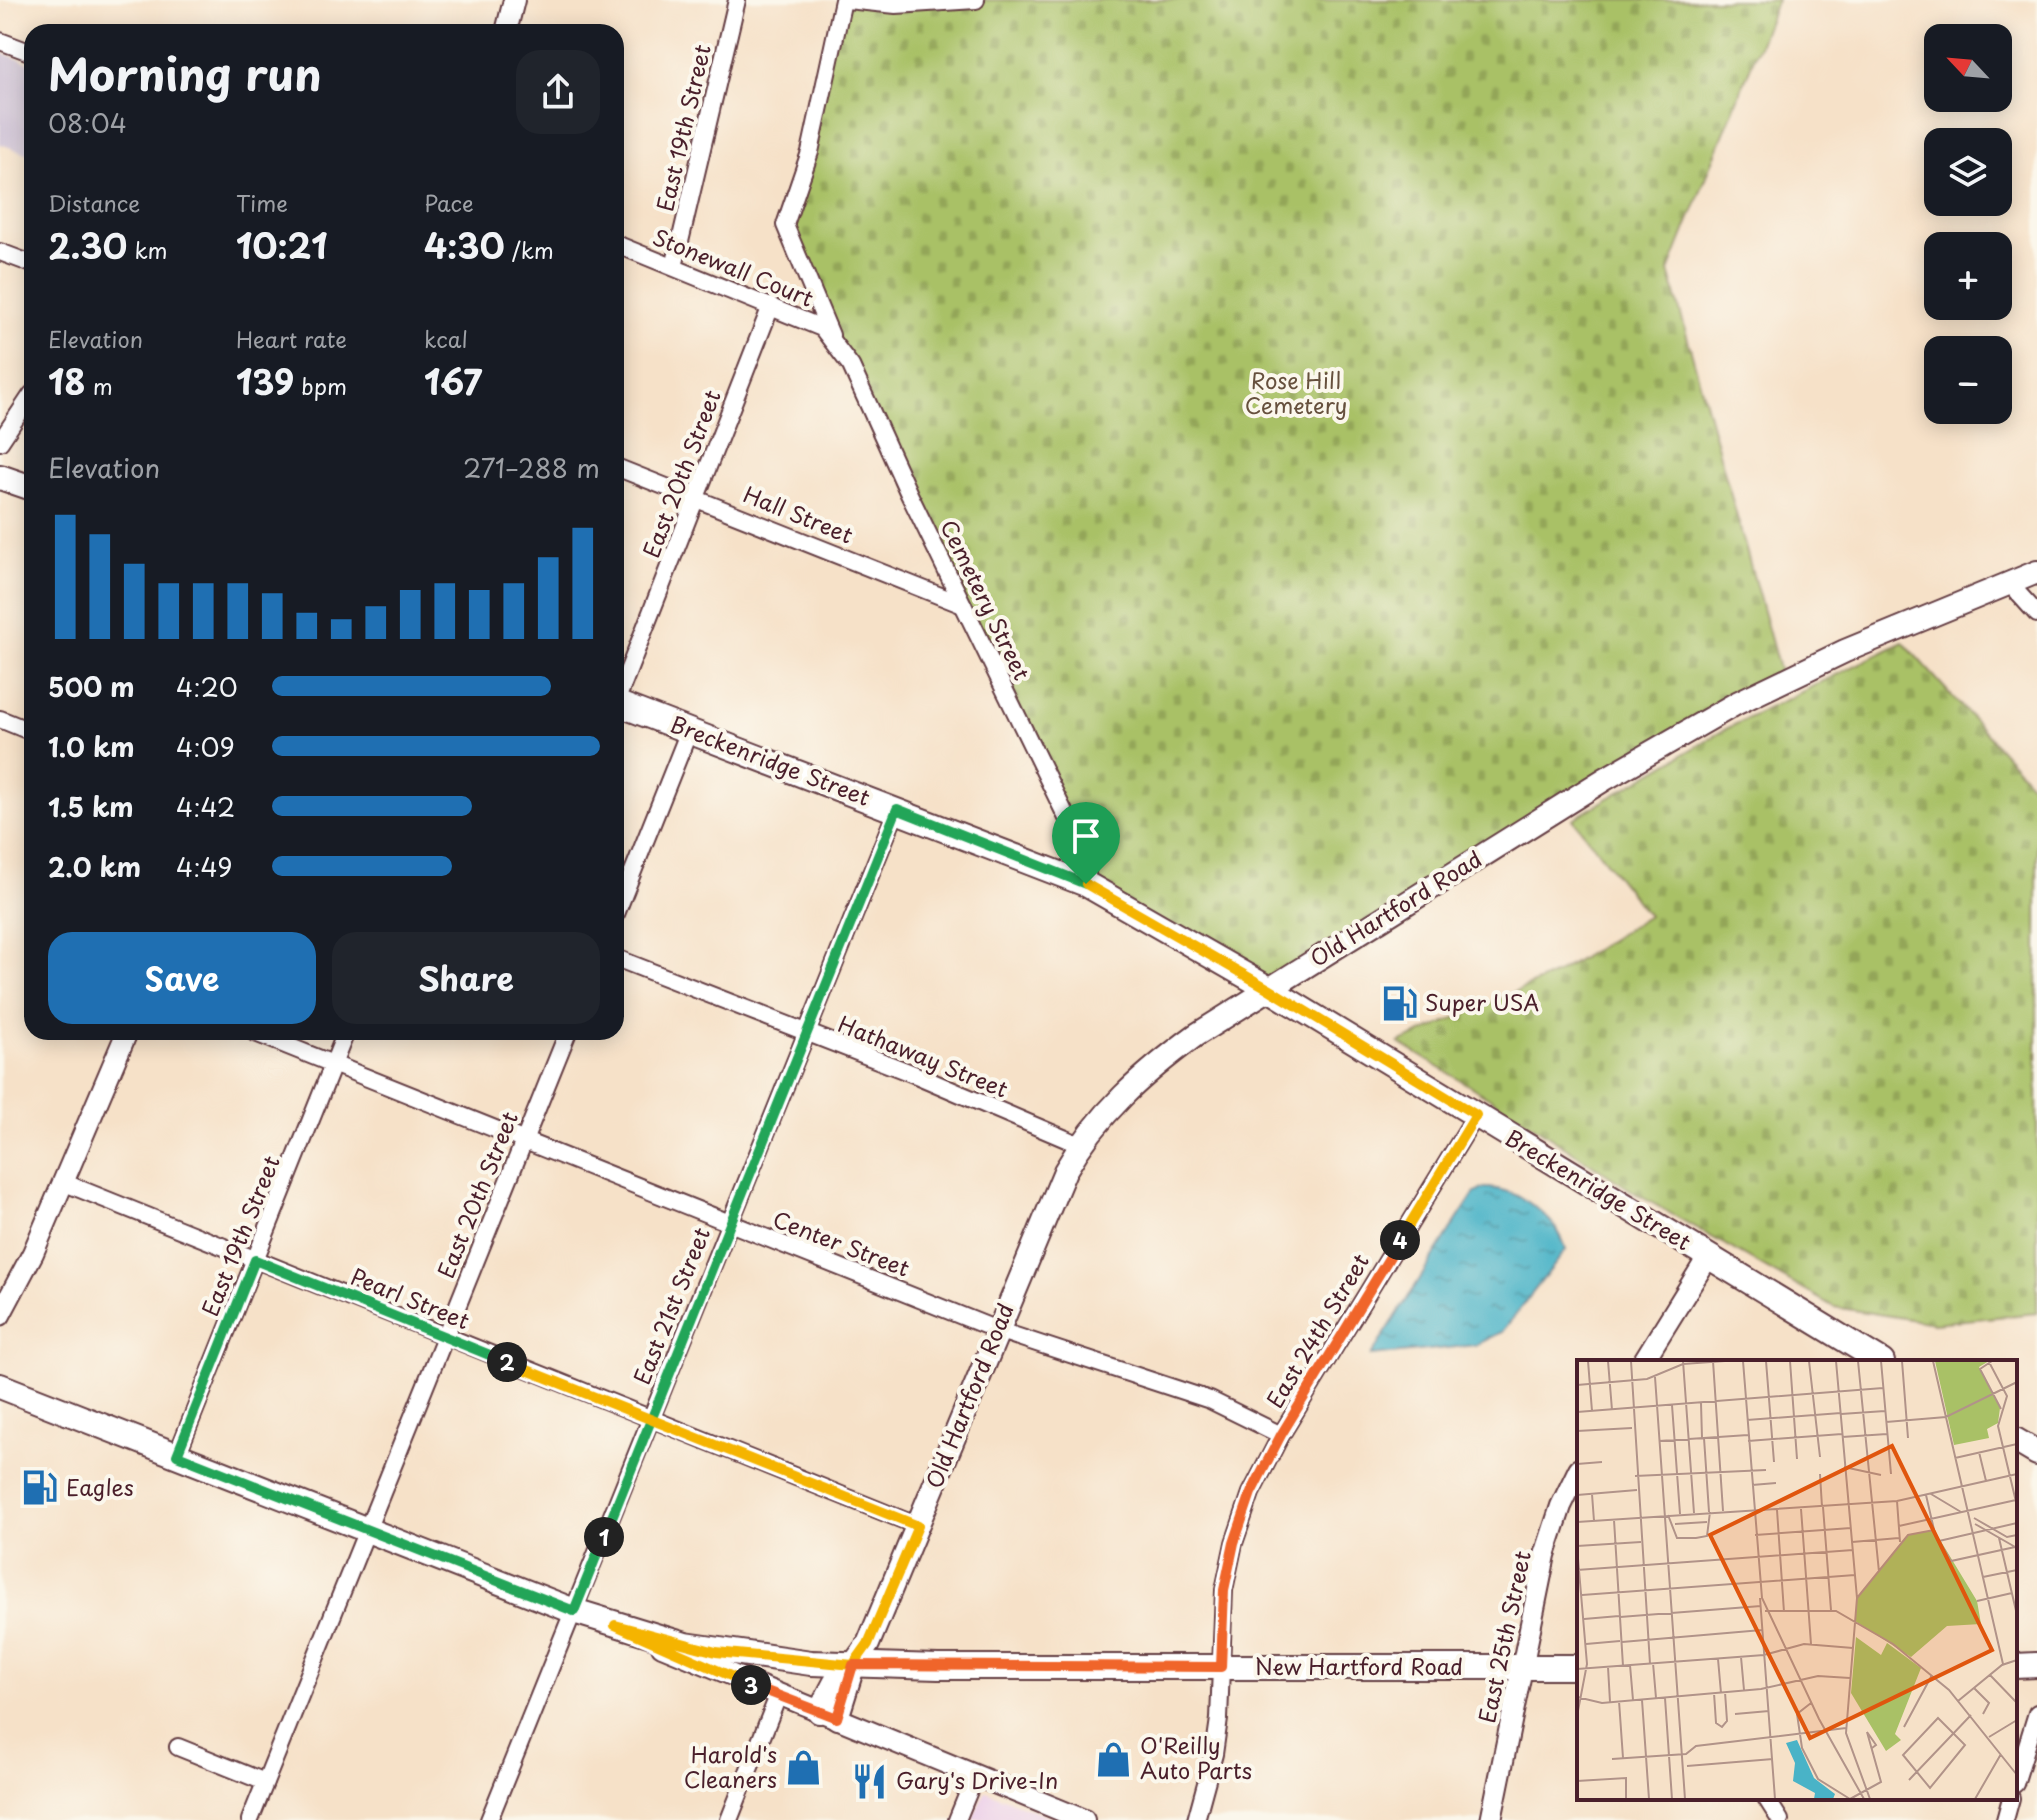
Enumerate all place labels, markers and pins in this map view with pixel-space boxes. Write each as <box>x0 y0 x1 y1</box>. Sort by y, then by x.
pin <box>1052 802 1120 884</box>
fuel station icon: Super USA <box>1380 984 1418 1022</box>
place label: Super USA <box>1425 985 1539 1018</box>
pin: 4 <box>1380 1220 1420 1260</box>
pin: 2 <box>487 1342 527 1382</box>
fuel station icon: Eagles <box>21 1469 59 1507</box>
place label: Eagles <box>66 1470 134 1503</box>
pin: 1 <box>584 1517 624 1557</box>
pin: 3 <box>731 1665 771 1705</box>
place label: O'Reilly Auto Parts <box>1140 1728 1252 1786</box>
place label: Harold's Cleaners <box>684 1737 777 1795</box>
shop icon: O'Reilly Auto Parts <box>1095 1740 1133 1778</box>
shop icon: Harold's Cleaners <box>784 1749 822 1787</box>
restaurant icon: Gary's Drive-In <box>851 1762 889 1800</box>
place label: Gary's Drive-In <box>896 1763 1058 1796</box>

